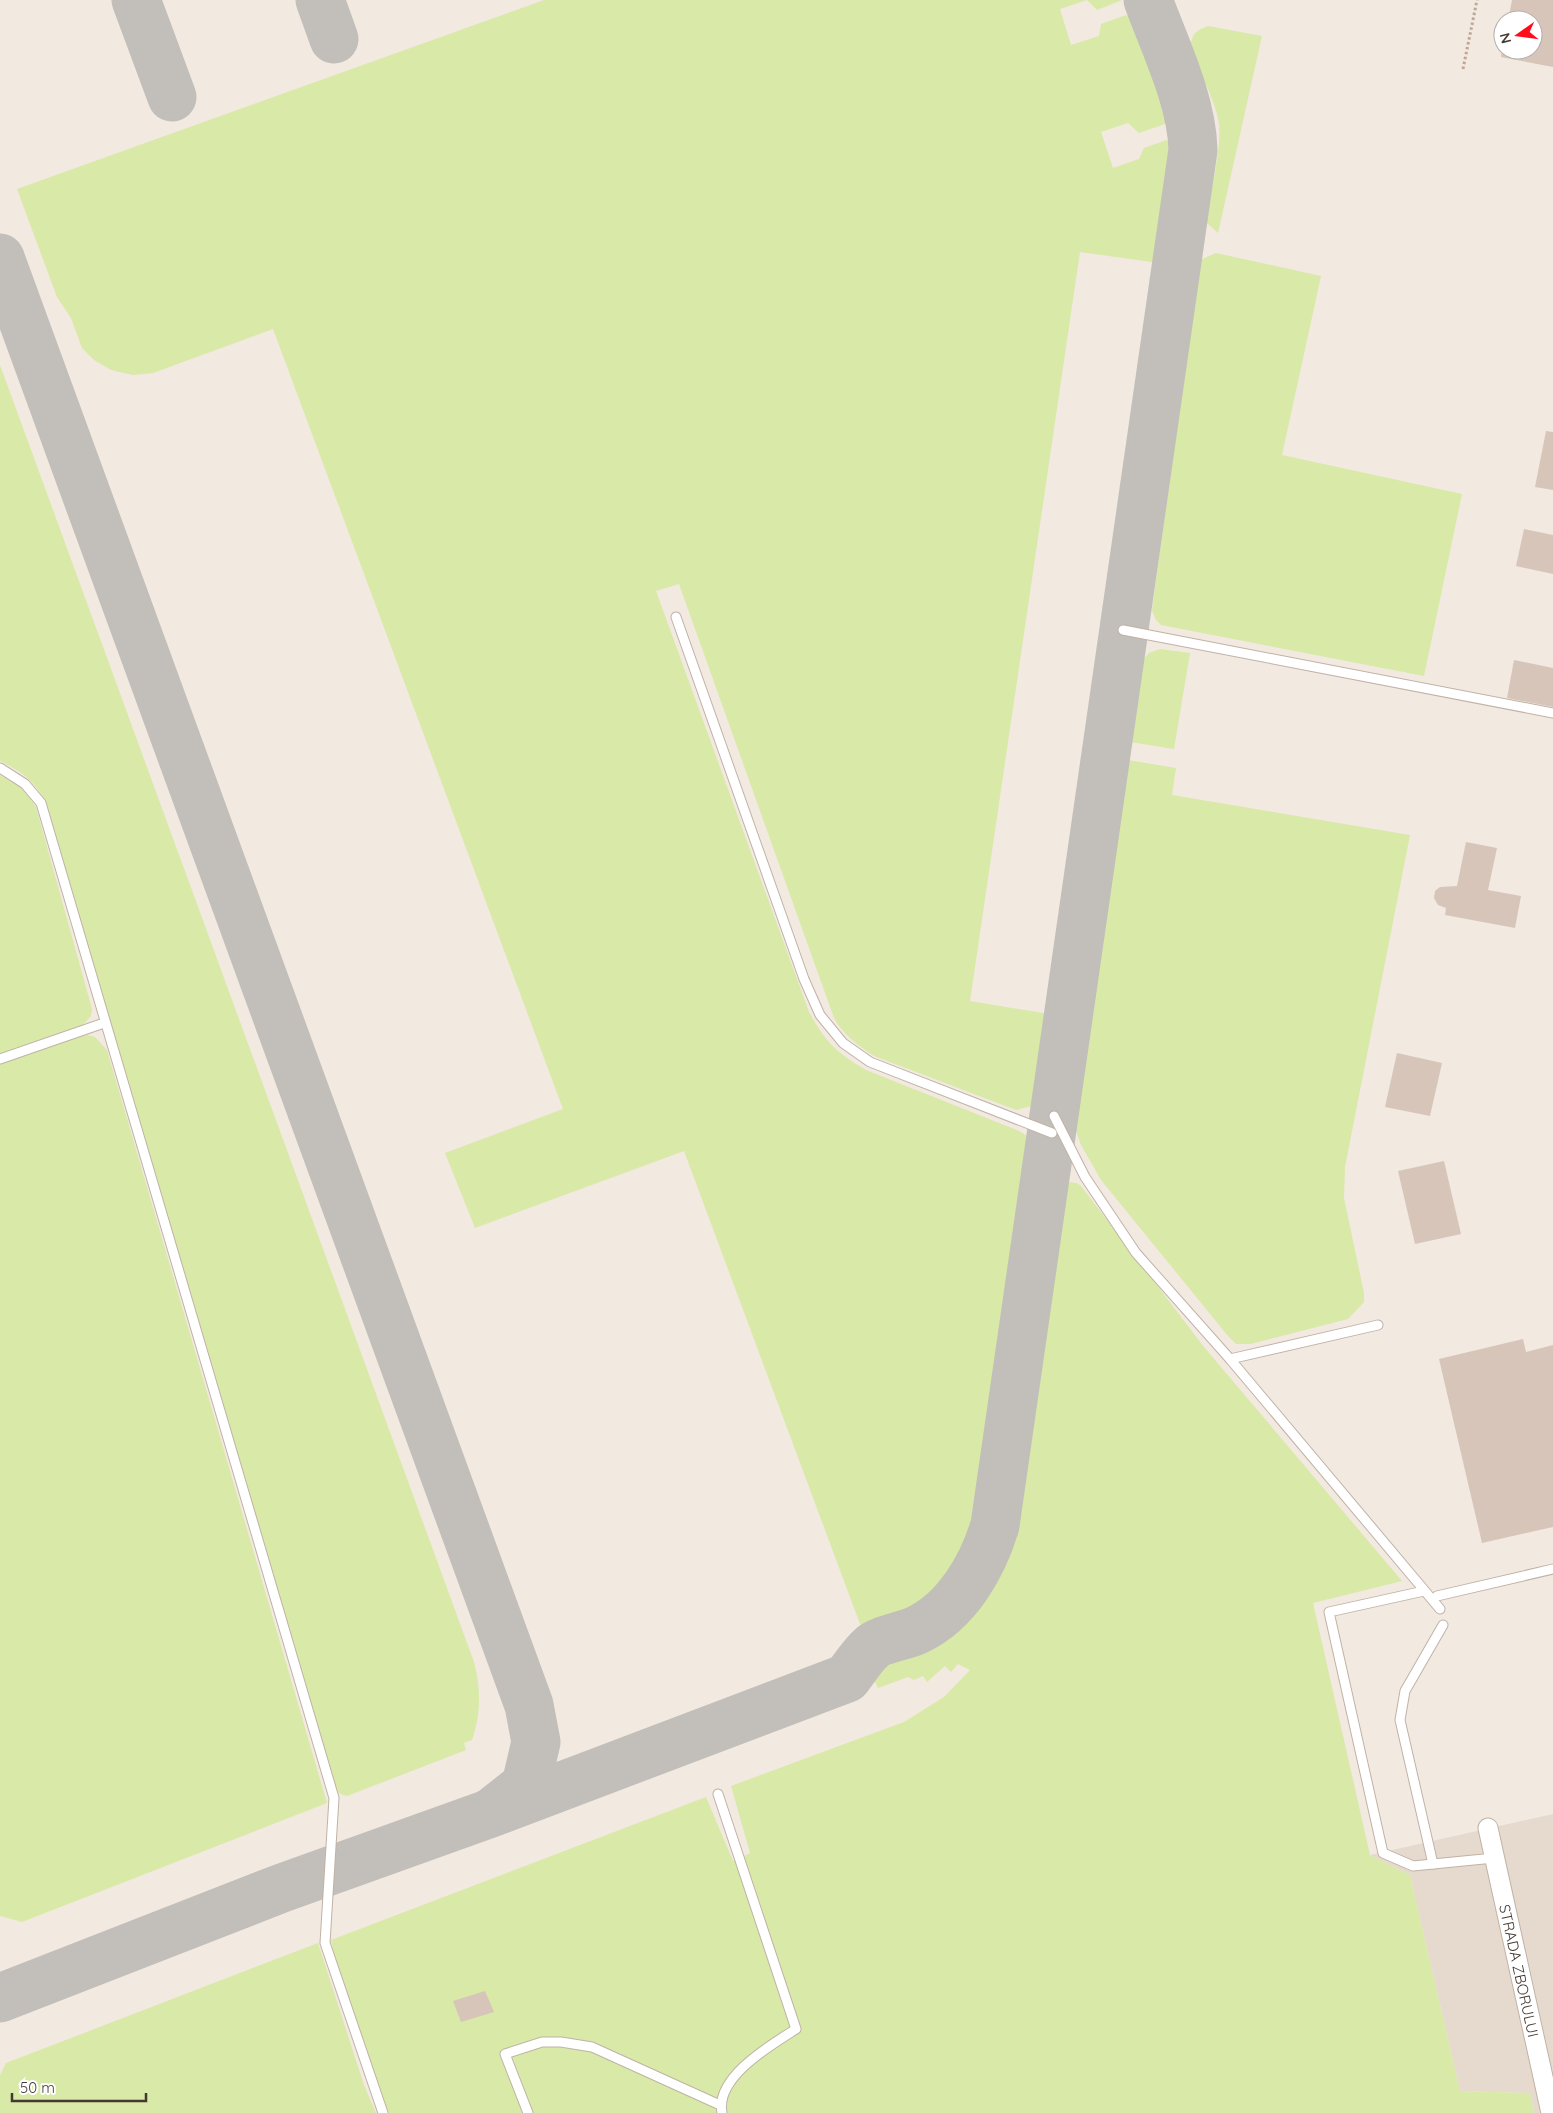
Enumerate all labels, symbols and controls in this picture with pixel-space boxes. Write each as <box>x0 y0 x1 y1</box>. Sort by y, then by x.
north arrow <box>1493 10 1543 60</box>
text: N <box>1495 31 1515 45</box>
street label: STRADA ZBORULUI <box>1496 1902 1543 2039</box>
scale bar <box>12 2070 146 2102</box>
text: 50 m <box>20 2078 55 2097</box>

